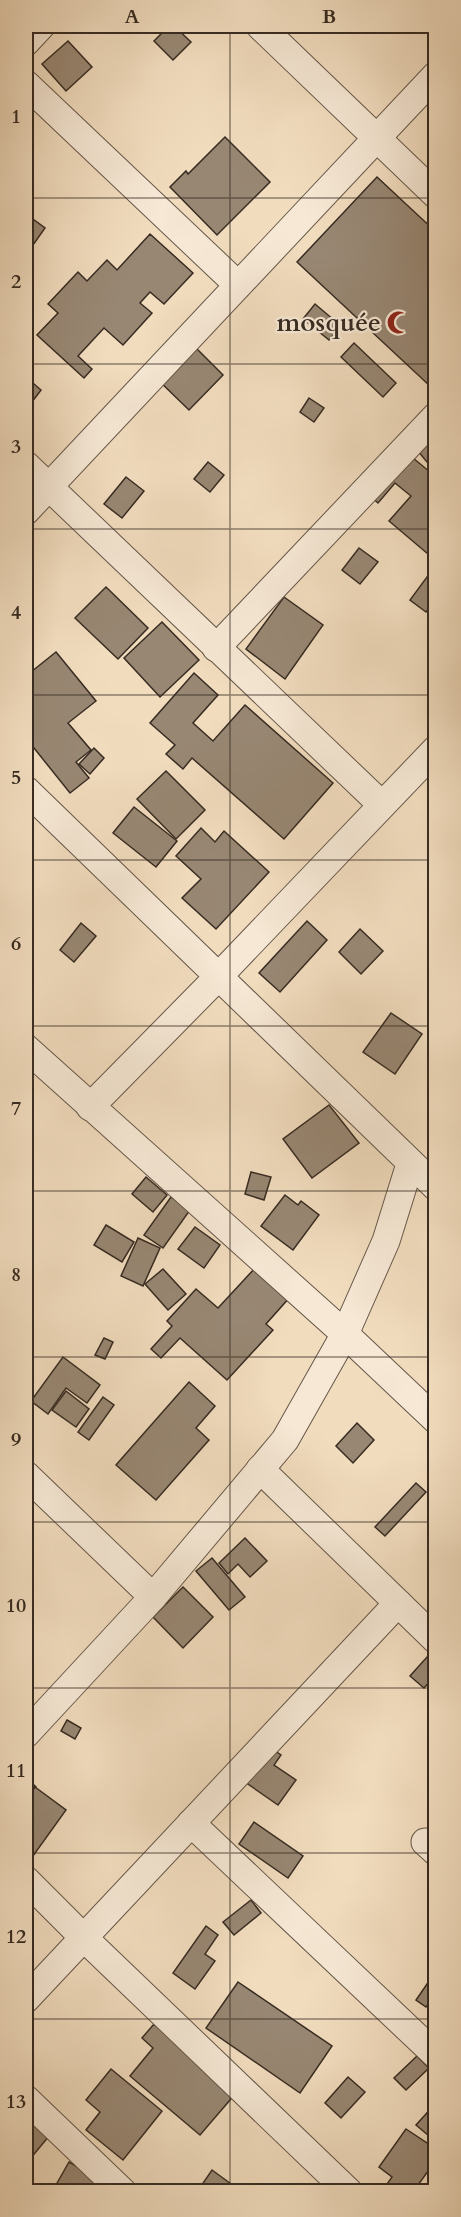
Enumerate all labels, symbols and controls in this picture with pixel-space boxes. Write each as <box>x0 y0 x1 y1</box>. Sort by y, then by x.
text: A <box>124 3 140 30</box>
text: B <box>322 3 336 30</box>
text: 1 <box>11 103 21 130</box>
text: 2 <box>11 268 21 295</box>
place label: mosquée <box>276 305 381 340</box>
mosque icon: mosquée <box>386 309 412 335</box>
text: 3 <box>11 433 21 460</box>
text: 4 <box>11 599 21 626</box>
text: 5 <box>11 764 21 791</box>
text: 6 <box>11 930 21 957</box>
text: 7 <box>11 1095 21 1122</box>
text: 8 <box>11 1261 21 1288</box>
text: 9 <box>11 1426 21 1453</box>
text: 10 <box>6 1592 26 1619</box>
text: 11 <box>6 1757 26 1784</box>
text: 12 <box>6 1923 26 1950</box>
text: 13 <box>6 2088 26 2115</box>

